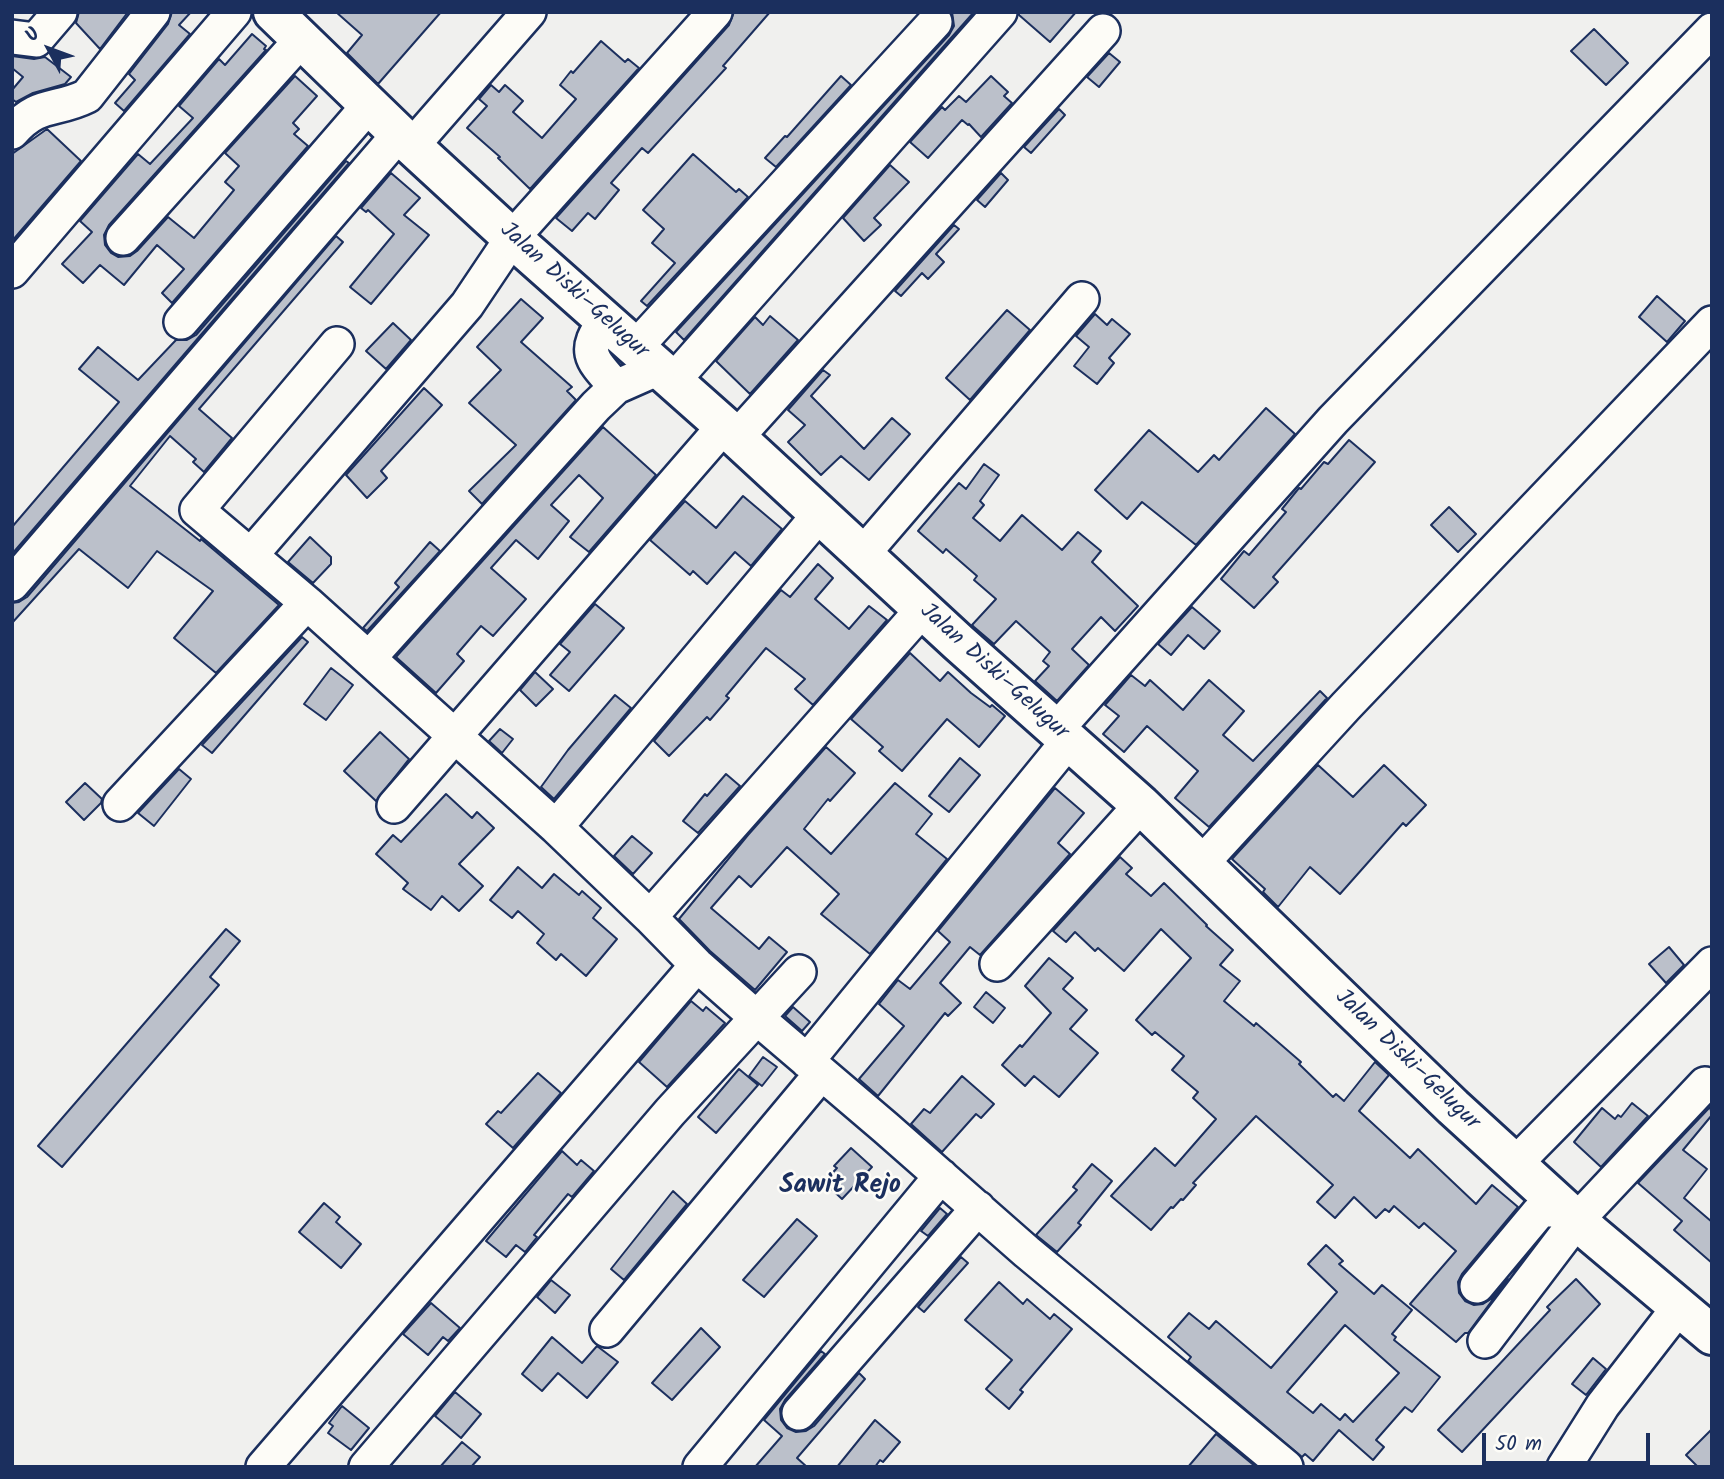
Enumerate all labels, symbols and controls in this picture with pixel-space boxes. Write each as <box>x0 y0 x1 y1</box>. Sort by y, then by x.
north arrow <box>14 14 84 84</box>
text: U <box>18 21 48 49</box>
street label: Jalan Diski–Gelugur <box>493 218 653 366</box>
street label: Jalan Diski–Gelugur <box>913 599 1073 747</box>
street label: Jalan Diski–Gelugur <box>1328 985 1484 1137</box>
district label: Sawit Rejo <box>779 1172 901 1204</box>
scale bar <box>1486 1420 1654 1464</box>
text: 50 m <box>1495 1428 1542 1461</box>

